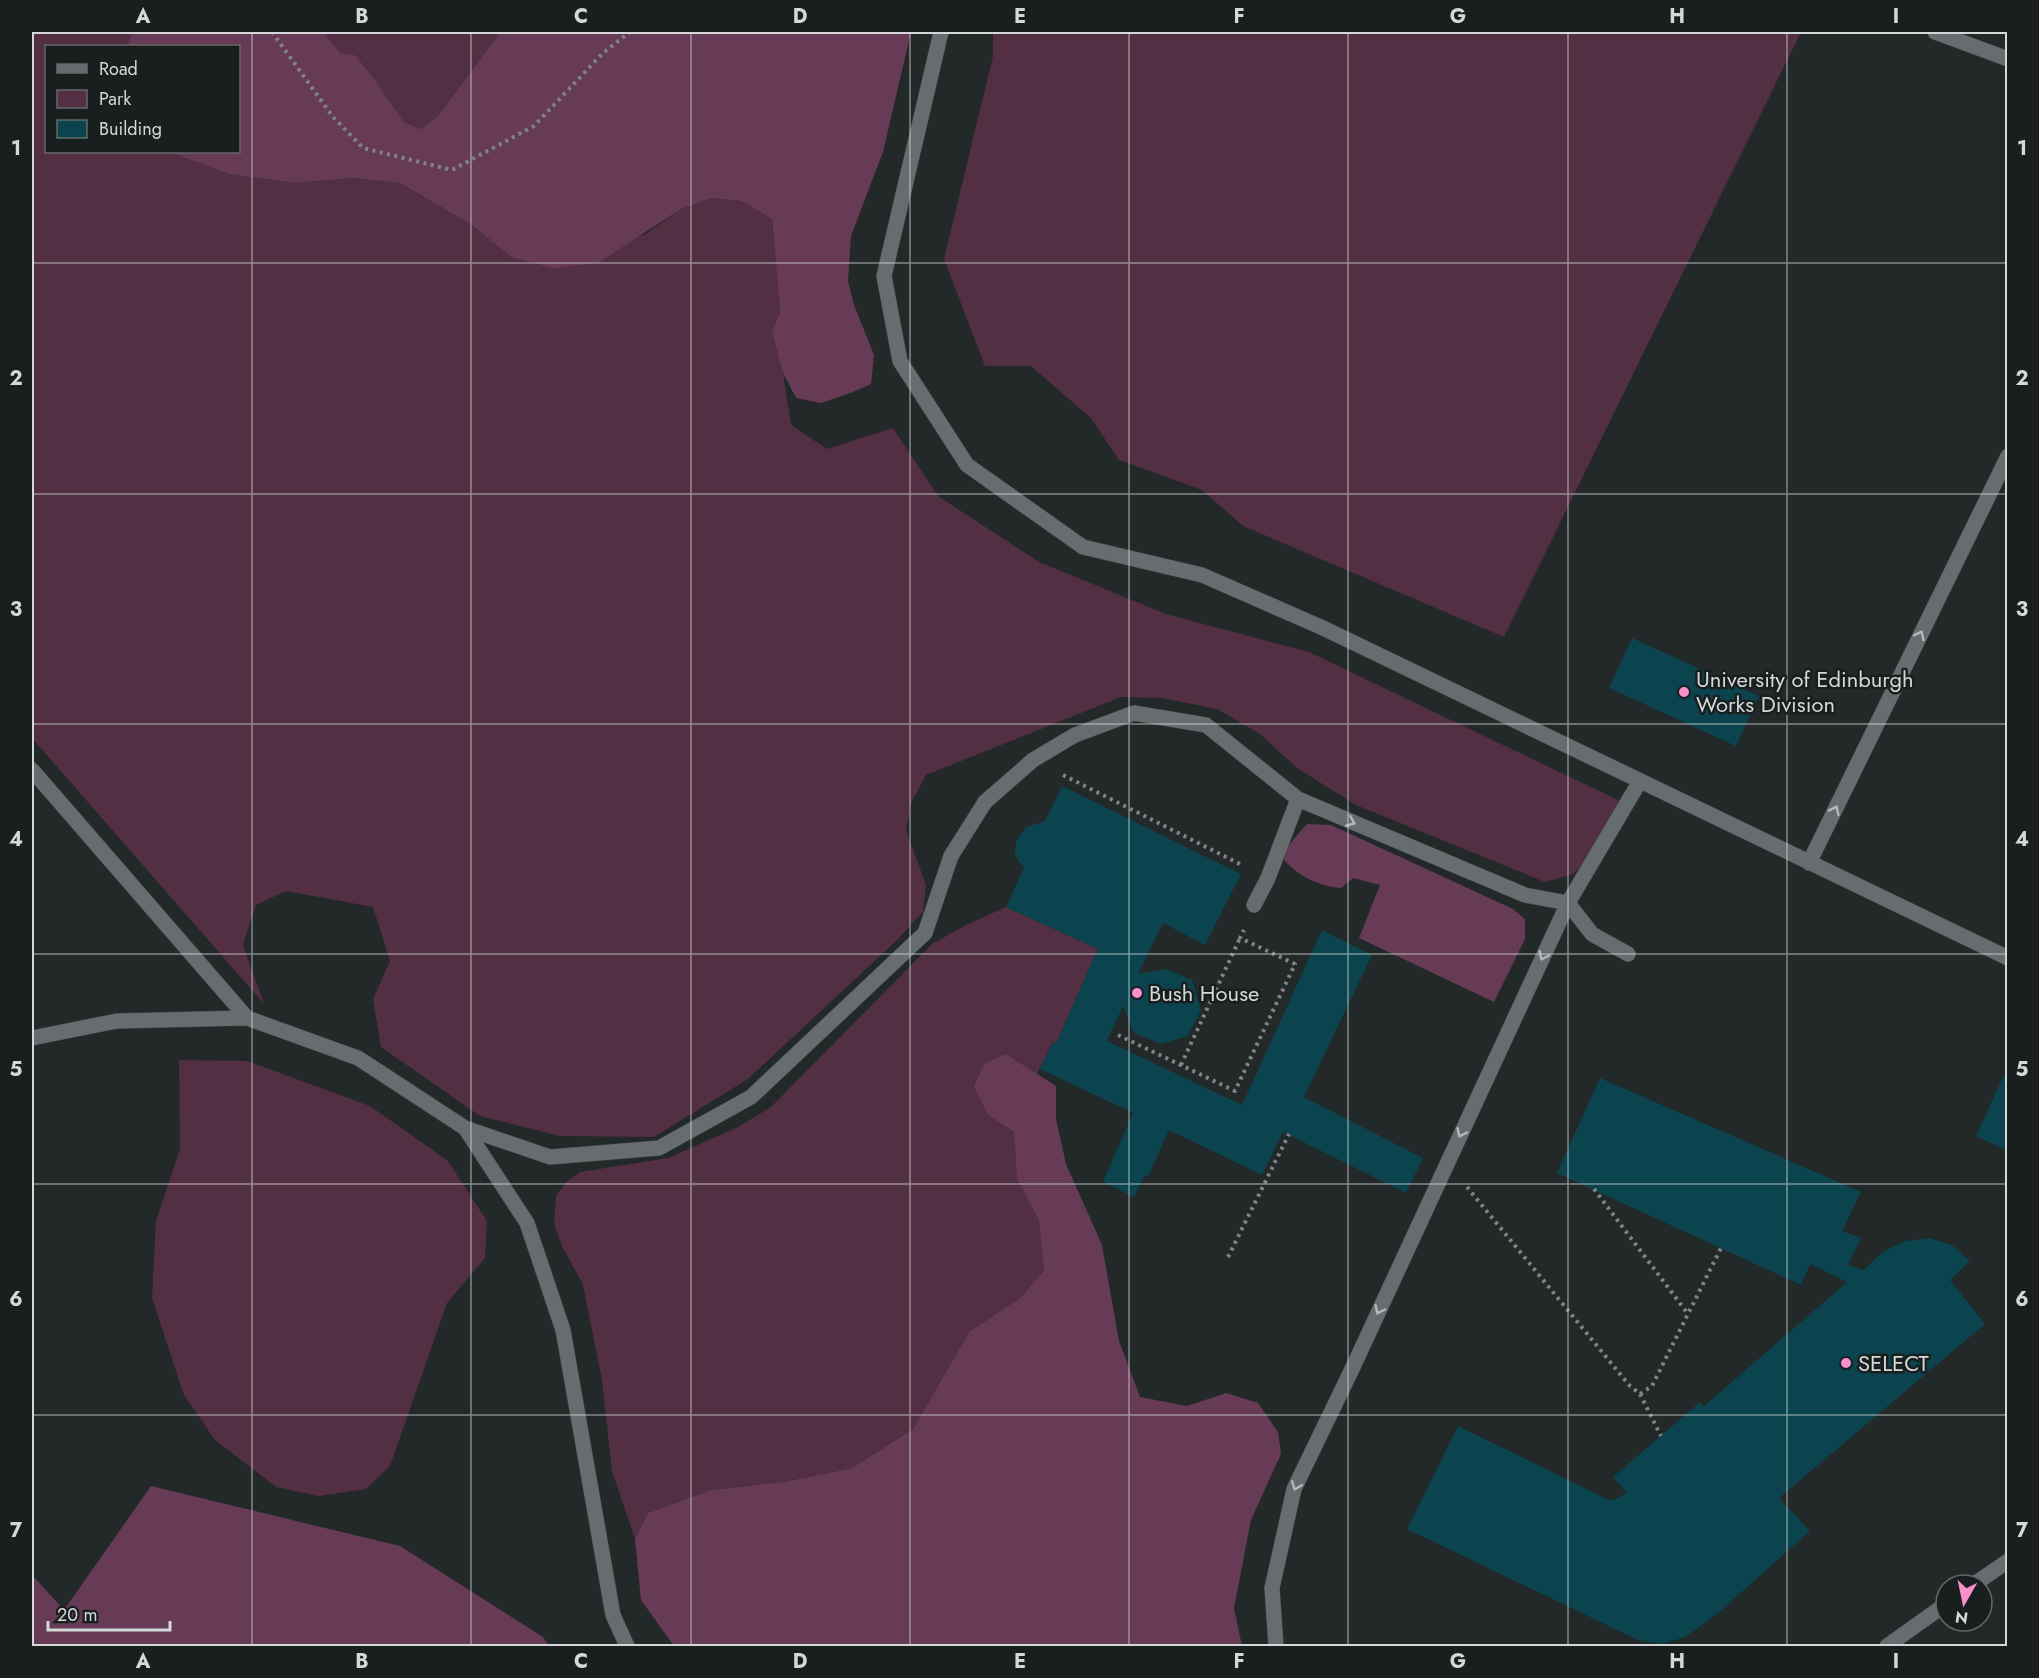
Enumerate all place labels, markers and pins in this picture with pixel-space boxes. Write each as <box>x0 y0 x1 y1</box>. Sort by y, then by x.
place label: University of Edinburgh Works Division <box>1696 663 1914 720</box>
marker: University of Edinburgh Works Division <box>1677 685 1691 699</box>
place label: Bush House <box>1149 977 1259 1009</box>
marker: Bush House <box>1130 986 1144 1000</box>
place label: SELECT <box>1858 1347 1930 1379</box>
marker: SELECT <box>1839 1356 1853 1370</box>

